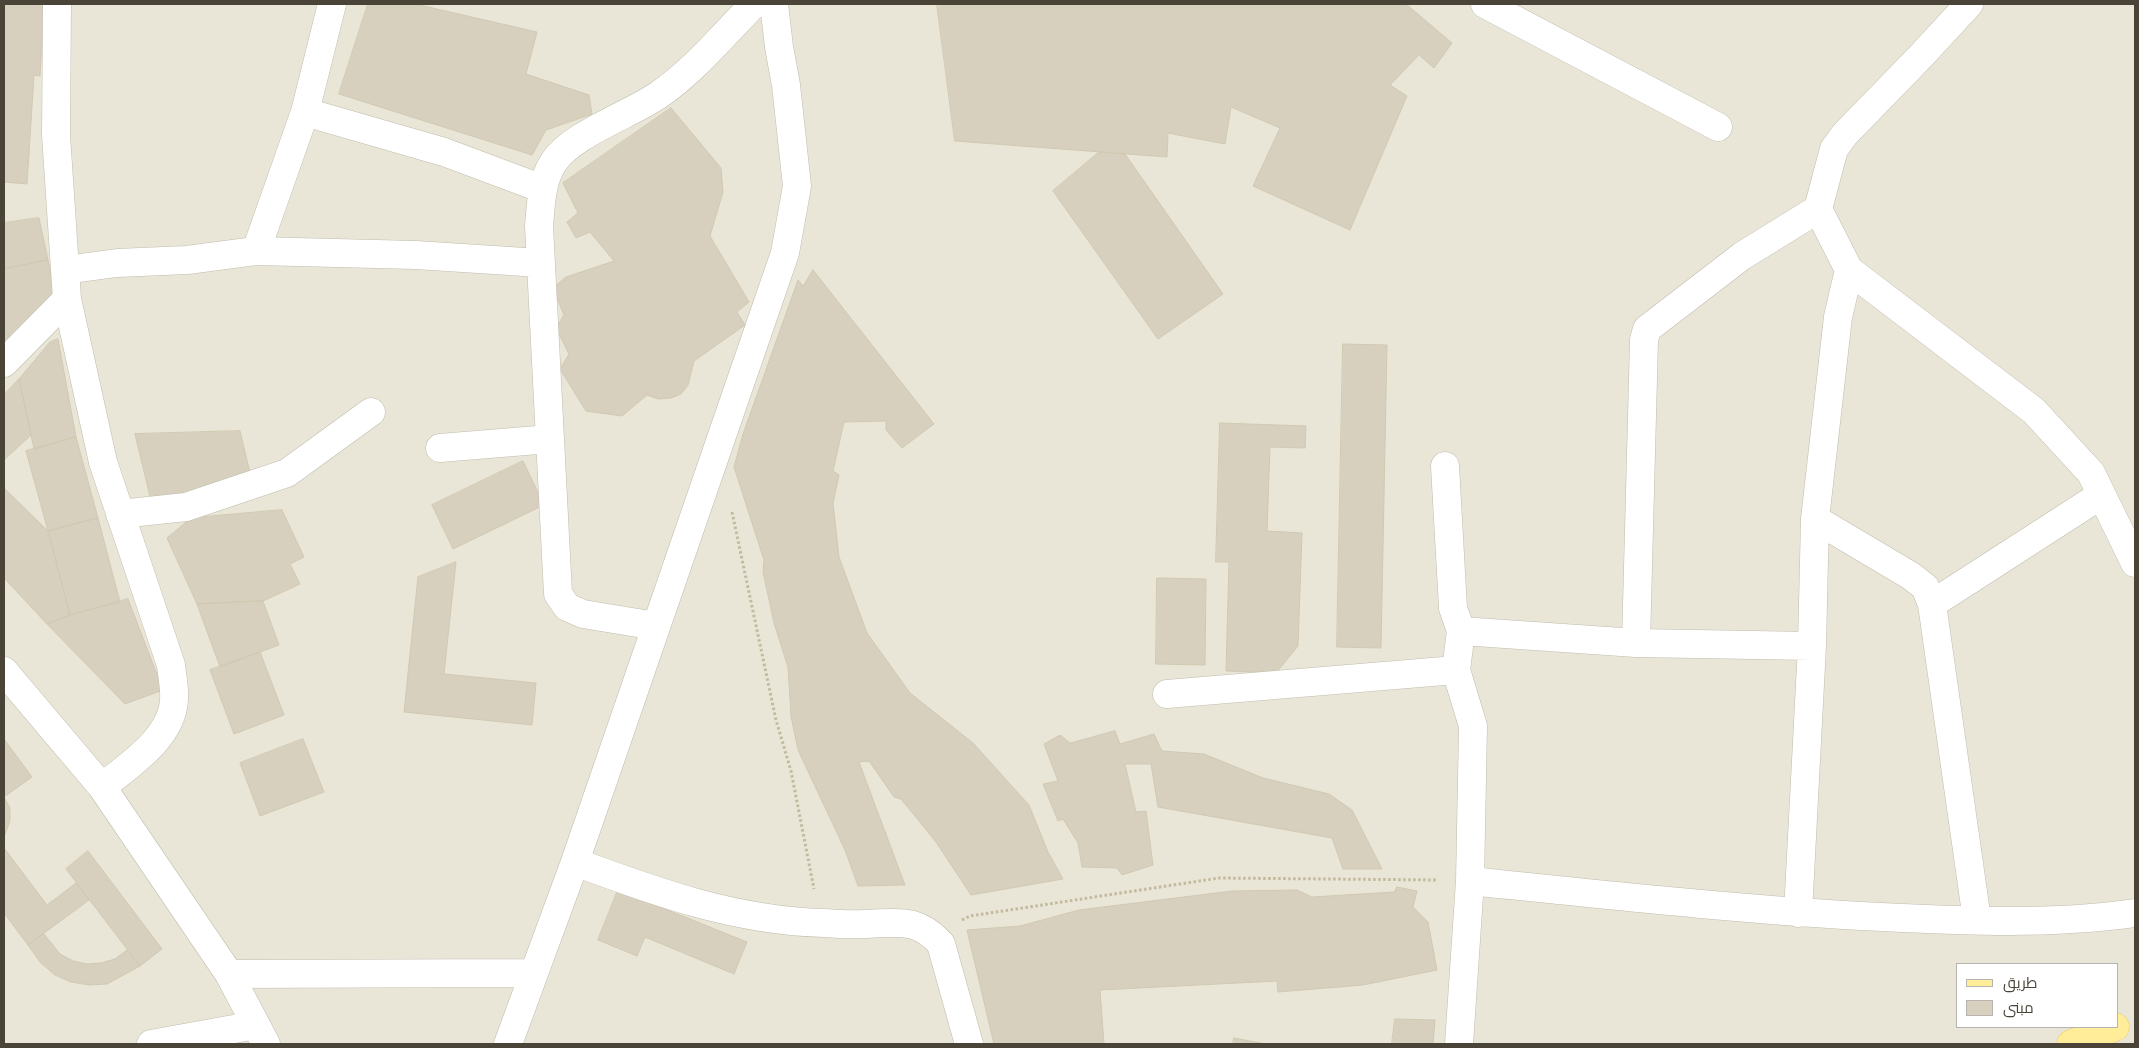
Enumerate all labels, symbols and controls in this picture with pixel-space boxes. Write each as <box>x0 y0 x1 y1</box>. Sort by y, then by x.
legend <box>1956 963 2119 1028</box>
text: طريق <box>2003 973 2037 992</box>
text: مبنى <box>2003 998 2034 1017</box>

